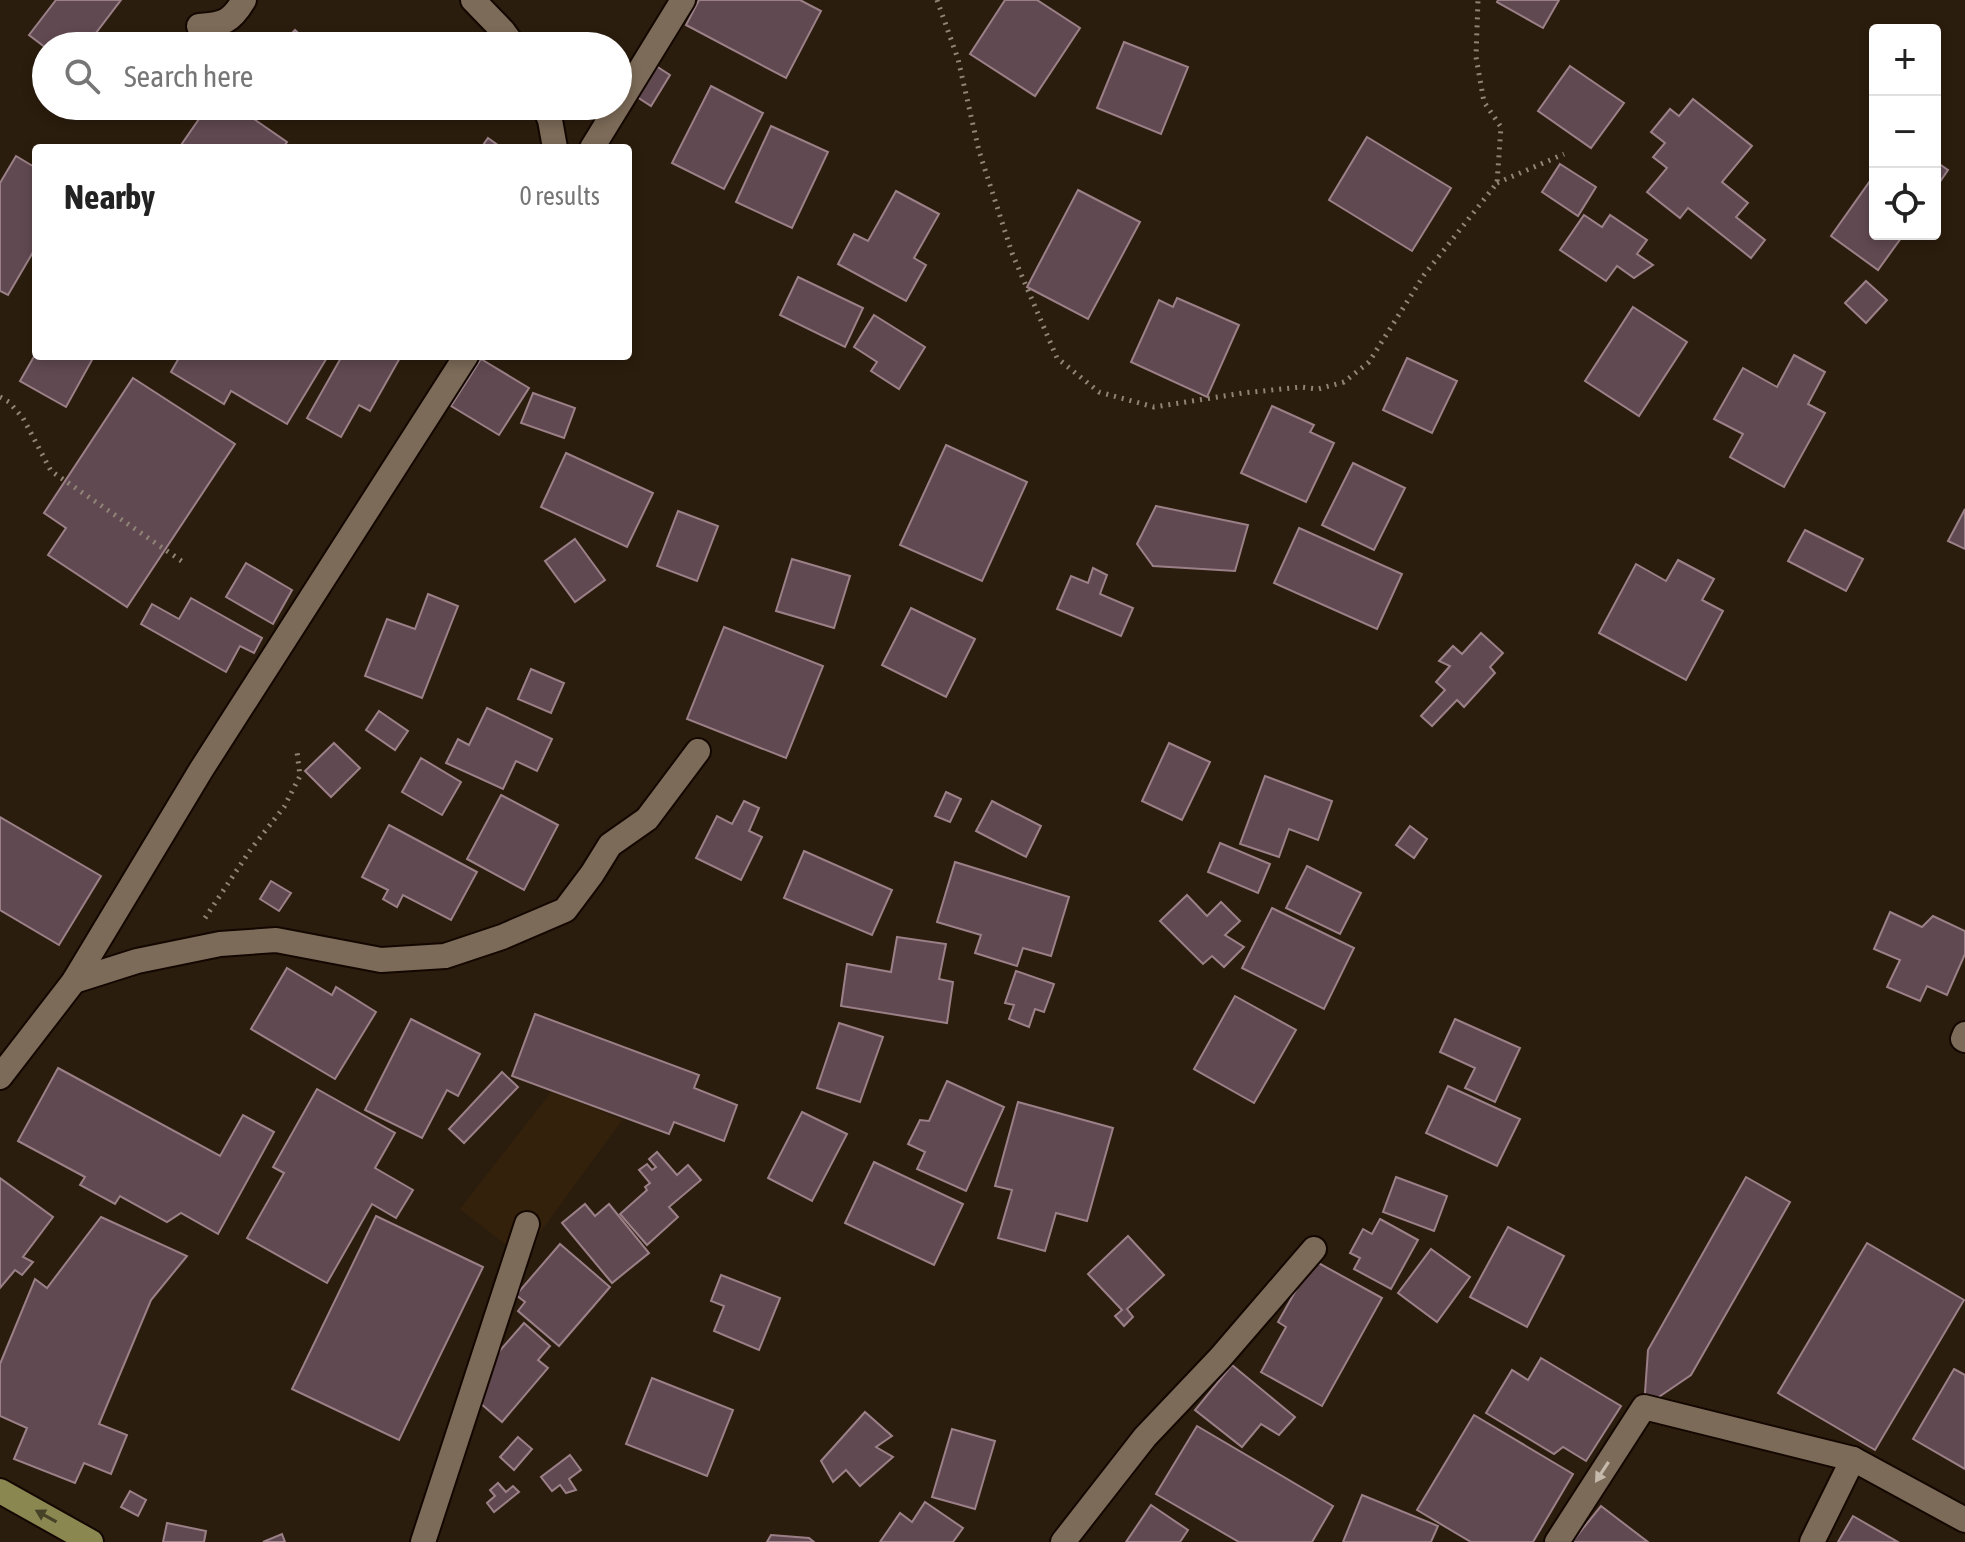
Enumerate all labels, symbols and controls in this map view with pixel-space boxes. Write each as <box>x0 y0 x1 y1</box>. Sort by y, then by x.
map controls <box>1869 24 1941 240</box>
button: + <box>1869 24 1941 96</box>
search box <box>32 32 632 120</box>
icon: search <box>60 54 104 98</box>
text: Search here <box>124 59 253 93</box>
button: − <box>1869 96 1941 168</box>
button: locate <box>1869 168 1941 240</box>
text: Nearby <box>64 177 155 216</box>
text: 0 results <box>519 181 600 211</box>
one-way arrow <box>1595 1461 1609 1483</box>
one-way arrow <box>34 1510 57 1523</box>

